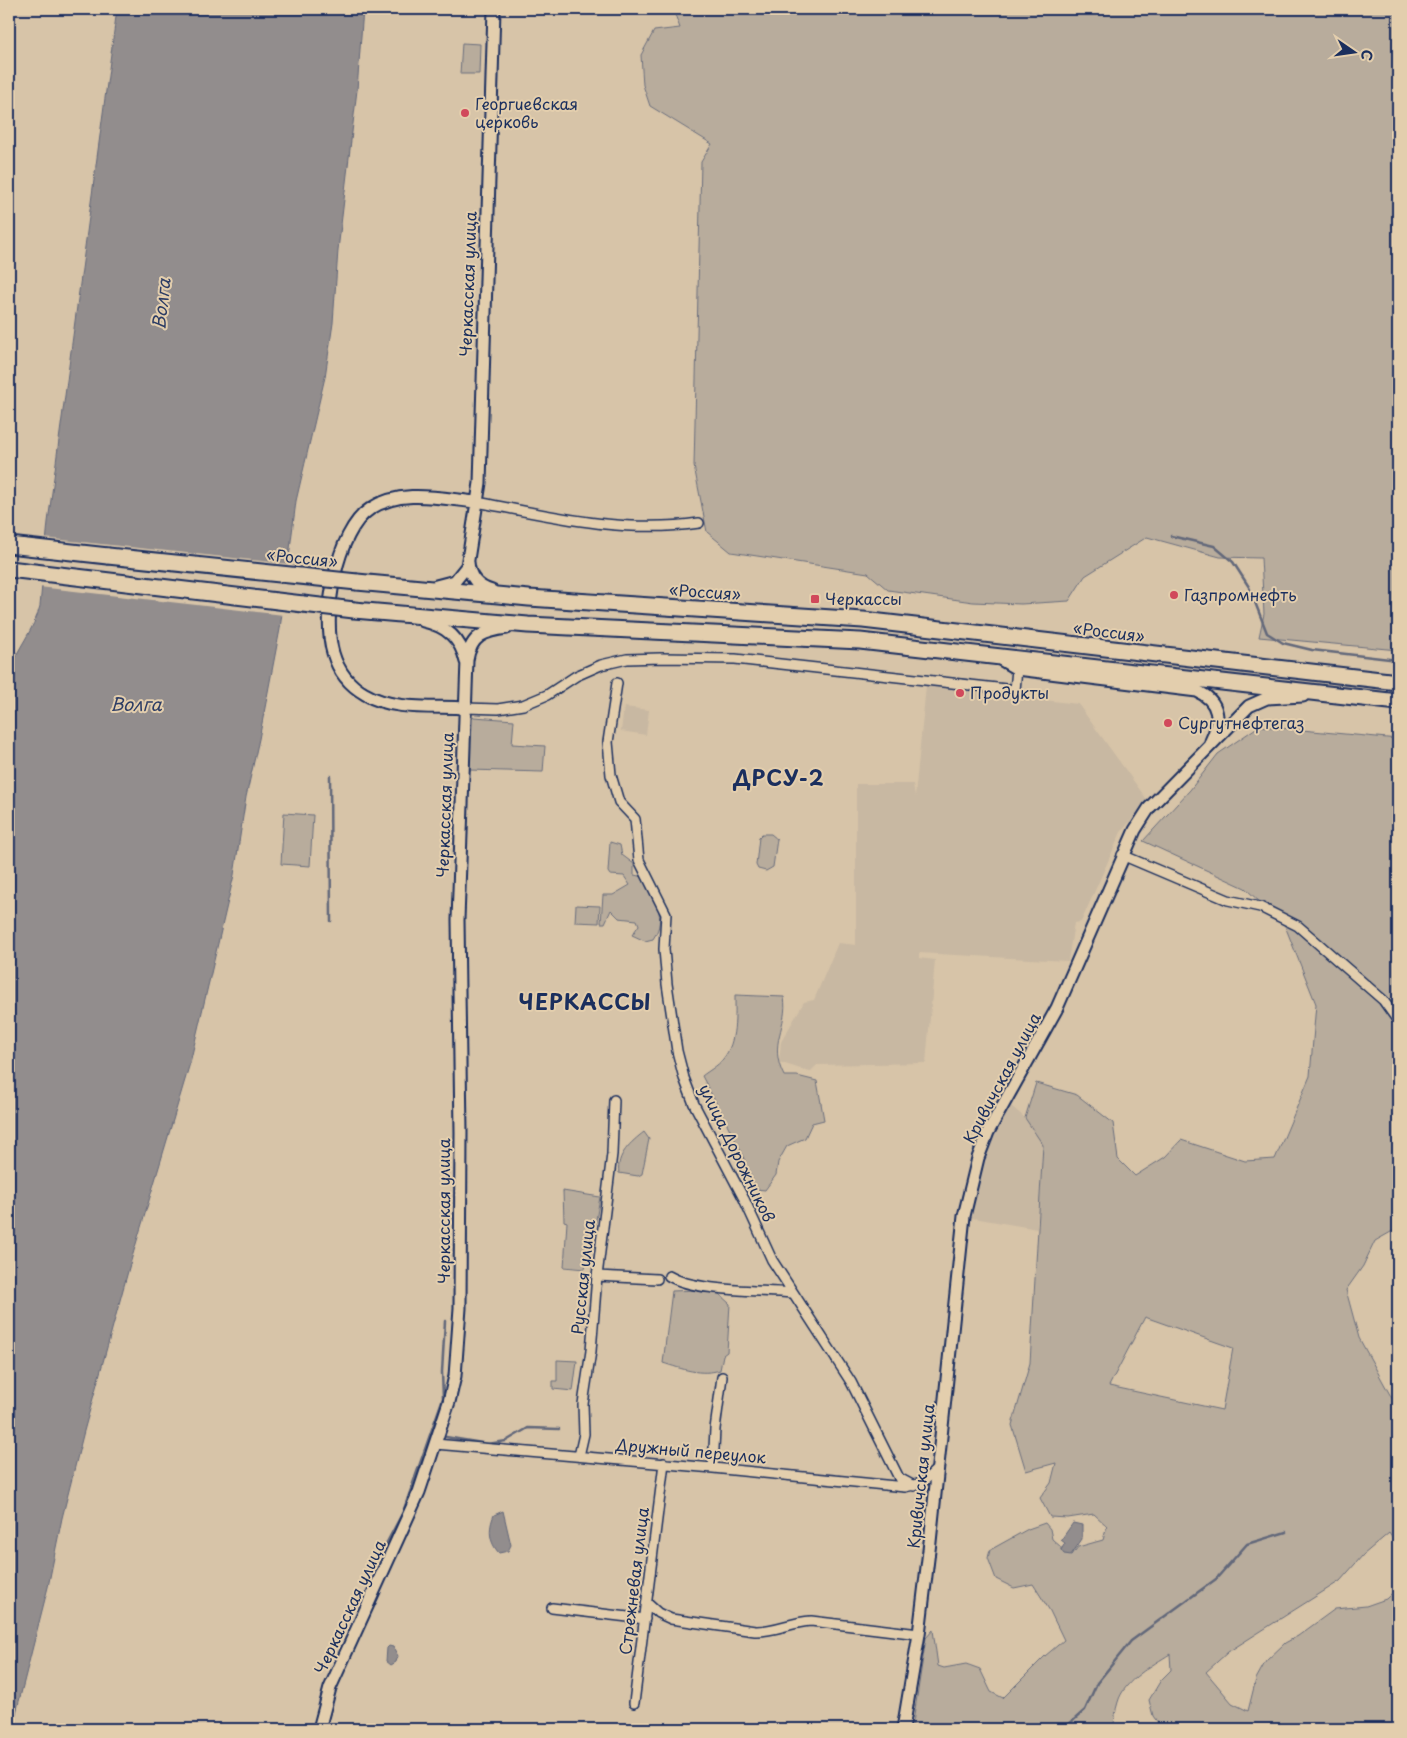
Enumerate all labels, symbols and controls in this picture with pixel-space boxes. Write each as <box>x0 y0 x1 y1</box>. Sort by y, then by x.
north arrow <box>1330 28 1380 78</box>
text: С <box>1356 48 1379 63</box>
place label: Георгиевская церковь <box>475 91 578 133</box>
marker: Георгиевская церковь <box>459 107 471 119</box>
street label: Черкасская улица <box>452 211 482 357</box>
water label: Волга <box>144 276 177 331</box>
street label: «Россия» <box>265 541 339 573</box>
street label: «Россия» <box>668 577 742 605</box>
place label: Газпромнефть <box>1184 582 1297 606</box>
place label: Черкассы <box>825 586 902 610</box>
marker: Газпромнефть <box>1168 589 1180 601</box>
marker: Черкассы <box>809 593 821 605</box>
street label: «Россия» <box>1072 615 1146 647</box>
place label: Продукты <box>970 680 1049 704</box>
marker: Продукты <box>954 687 966 699</box>
water label: Волга <box>110 690 162 717</box>
place label: Сургутнефтегаз <box>1178 710 1304 734</box>
marker: Сургутнефтегаз <box>1162 717 1174 729</box>
street label: Черкасская улица <box>429 732 459 878</box>
district label: ДРСУ-2 <box>733 761 824 793</box>
district label: ЧЕРКАССЫ <box>518 985 652 1017</box>
street label: Кривичская улица <box>956 1008 1046 1147</box>
street label: улица Дорожников <box>694 1079 782 1226</box>
street label: Черкасская улица <box>431 1138 455 1284</box>
street label: Русская улица <box>564 1218 600 1336</box>
street label: Кривичская улица <box>900 1402 940 1550</box>
street label: Дружный переулок <box>614 1431 768 1469</box>
street label: Стрежневая улица <box>612 1506 654 1656</box>
street label: Черкасская улица <box>307 1535 391 1678</box>

